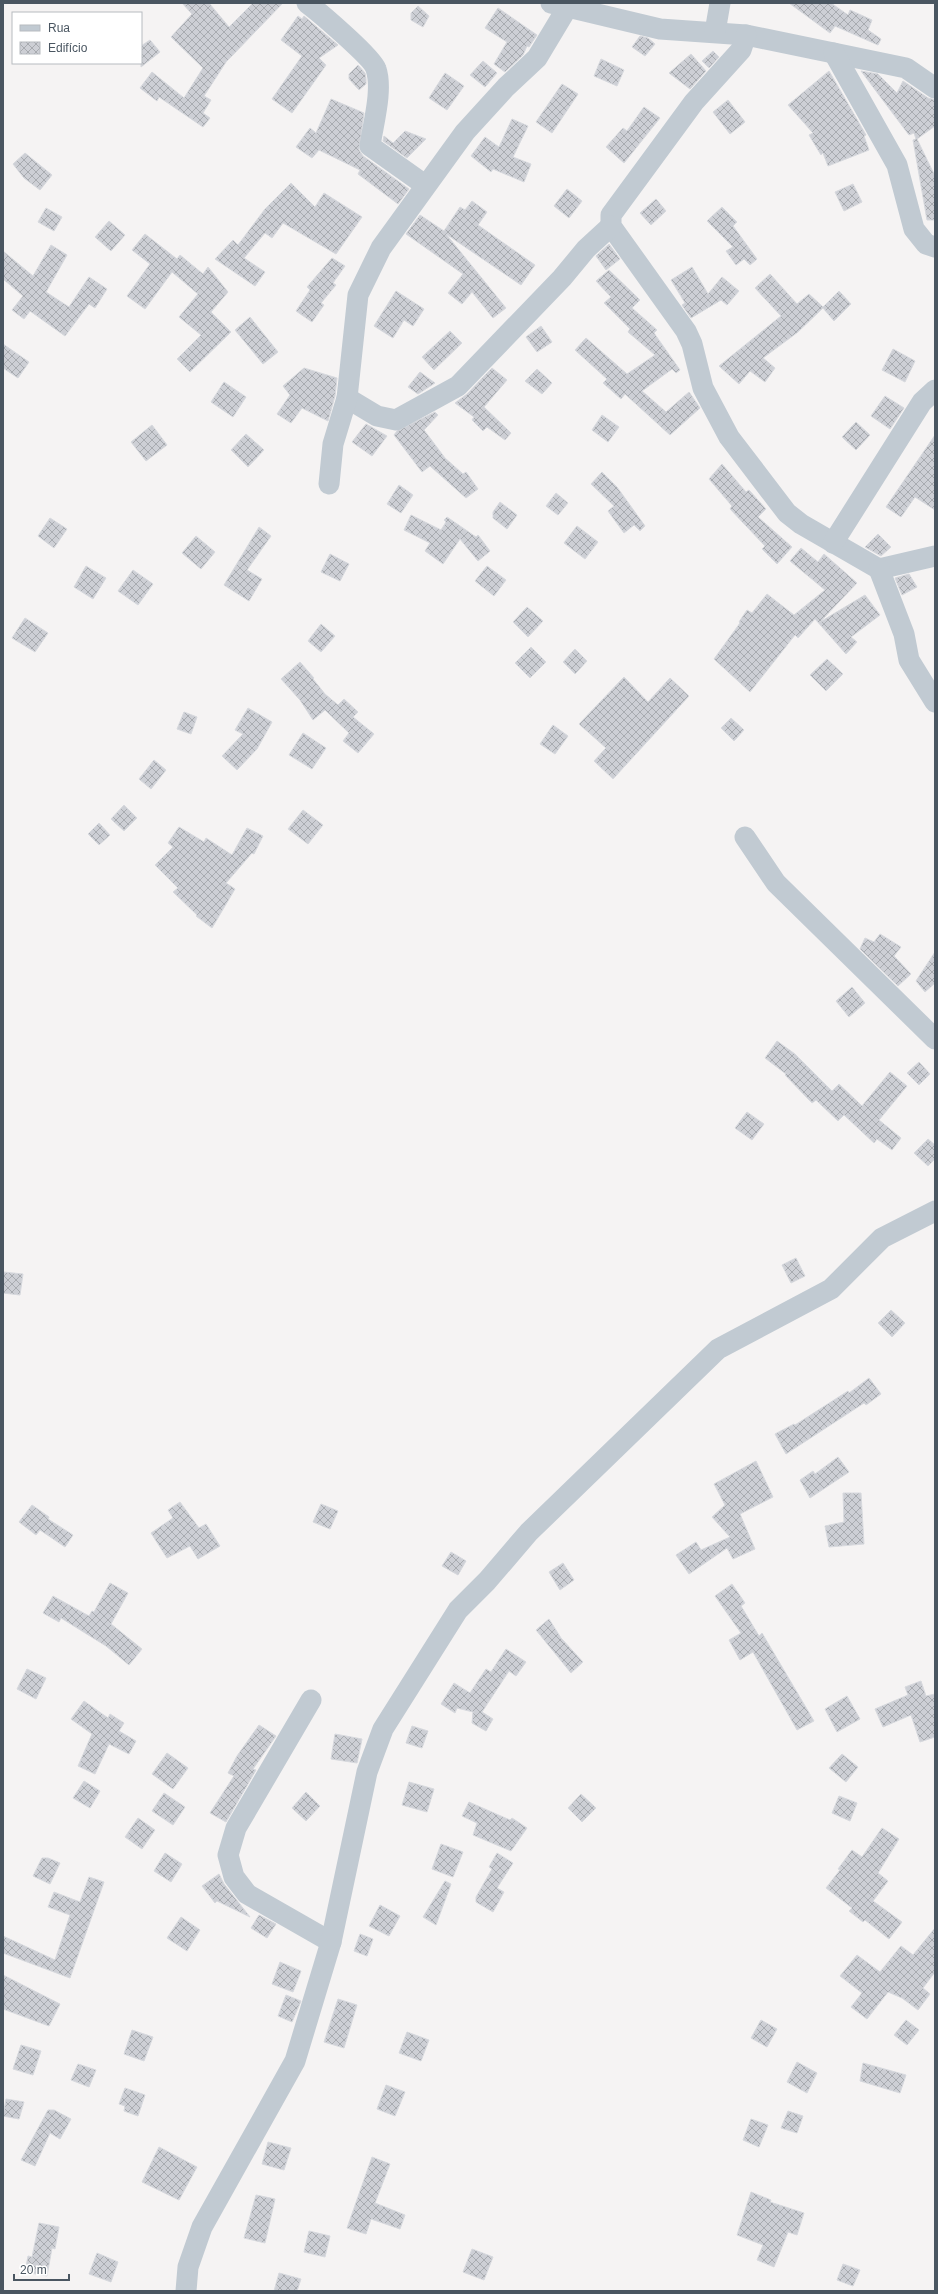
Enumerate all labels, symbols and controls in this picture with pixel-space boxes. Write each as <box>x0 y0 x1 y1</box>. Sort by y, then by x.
legend <box>12 12 142 64</box>
text: Rua <box>48 21 70 35</box>
text: Edifício <box>48 41 88 55</box>
scale bar <box>14 2256 69 2282</box>
text: 20 m <box>20 2263 47 2277</box>

